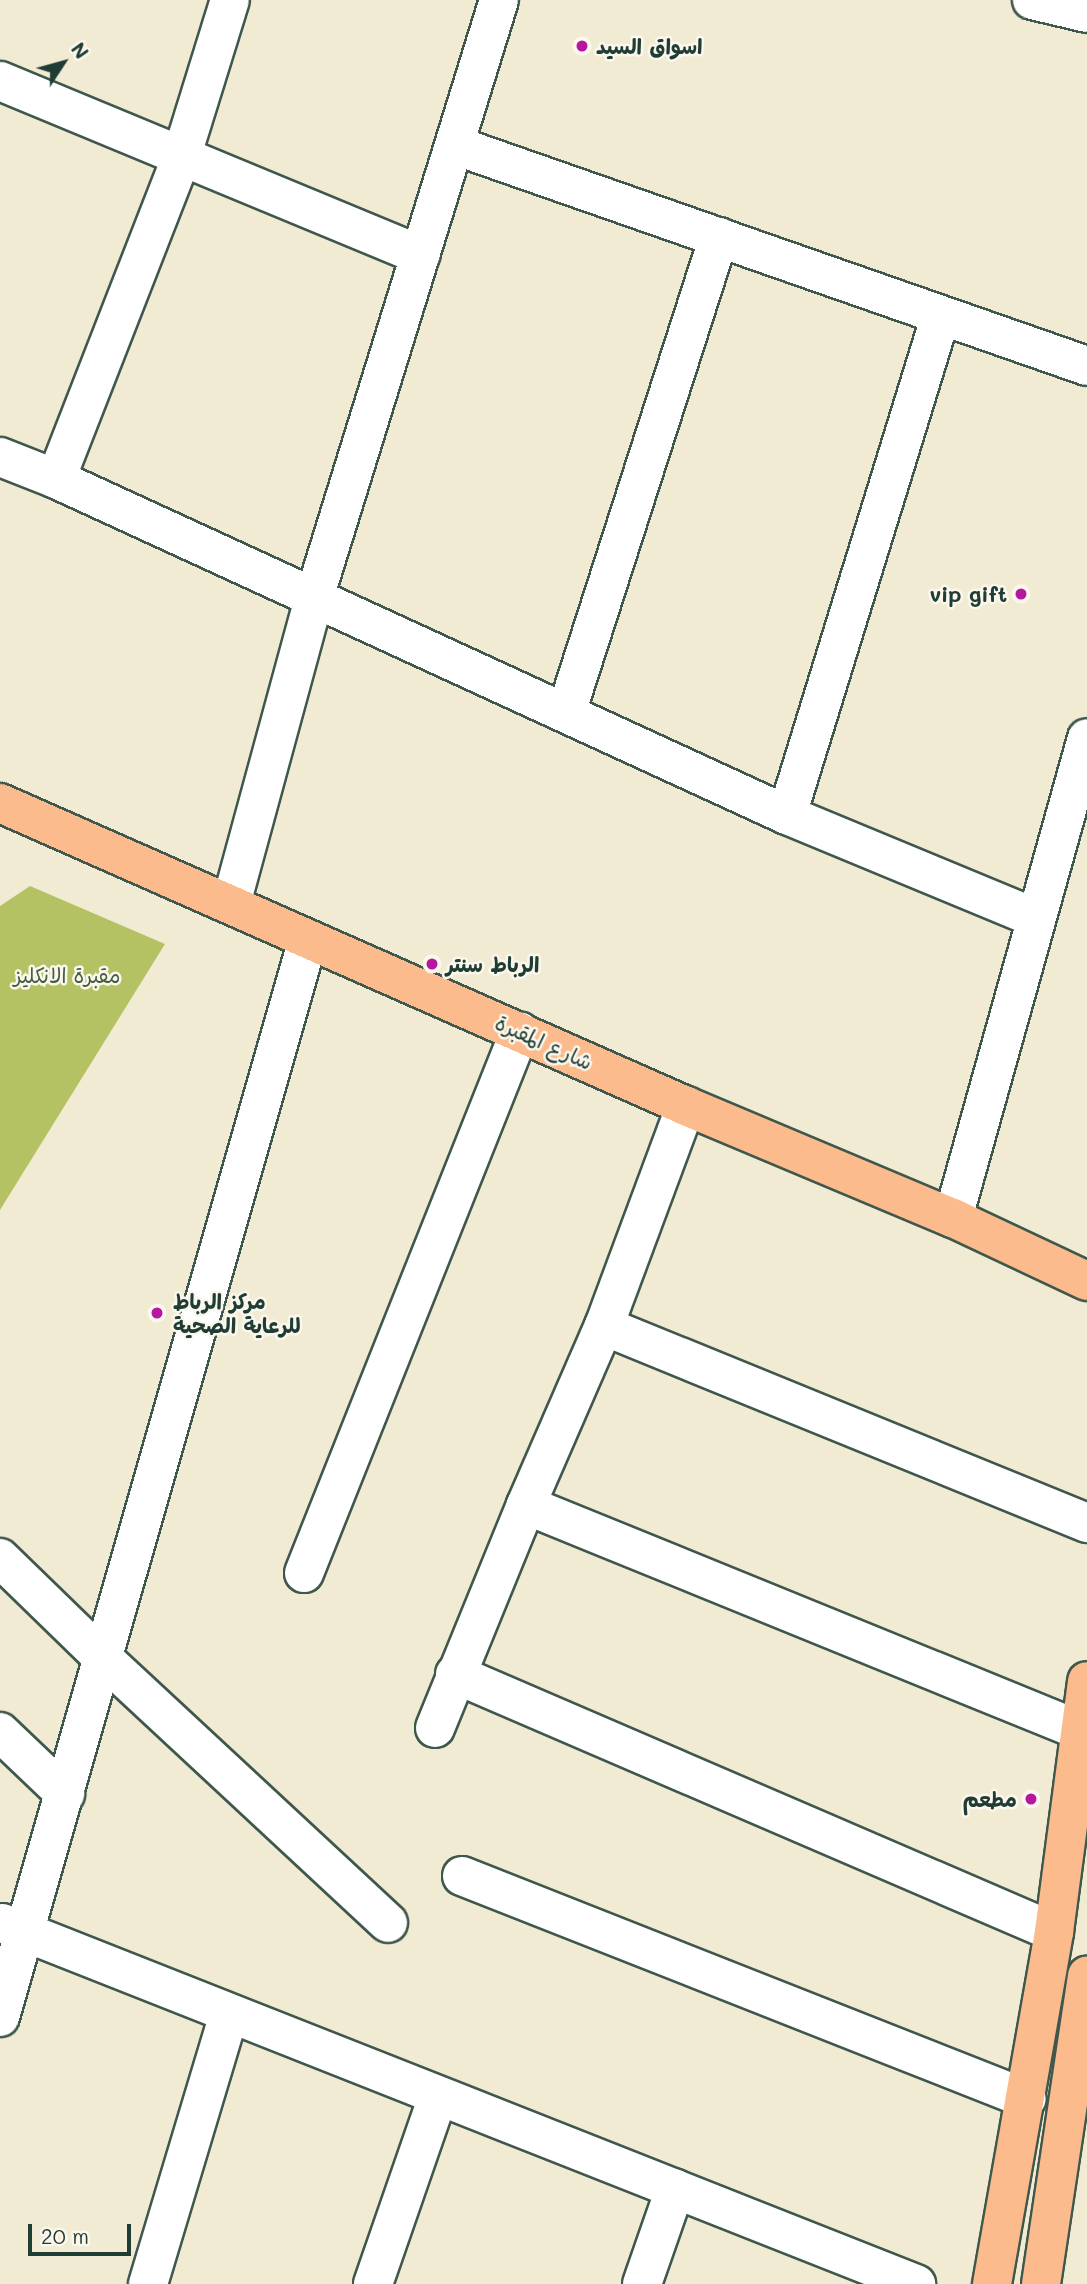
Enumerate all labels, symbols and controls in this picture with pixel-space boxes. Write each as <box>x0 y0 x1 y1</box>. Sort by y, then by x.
north arrow <box>28 28 98 98</box>
place label: اسواق السيد <box>596 33 702 59</box>
text: N <box>66 37 95 64</box>
marker: اسواق السيد <box>574 38 590 54</box>
place label: vip gift <box>930 581 1007 607</box>
marker: vip gift <box>1013 586 1029 602</box>
place label: الرباط سنتر <box>446 951 539 977</box>
marker: الرباط سنتر <box>424 956 440 972</box>
park label: مقبرة الانكليز <box>14 962 120 988</box>
street label: شارع المقبرة <box>492 1009 596 1075</box>
place label: مركز الرباط للرعاية الصحية <box>173 1288 301 1338</box>
marker: مركز الرباط للرعاية الصحية <box>147 1303 167 1323</box>
place label: مطعم <box>963 1786 1017 1812</box>
marker: مطعم <box>1023 1791 1039 1807</box>
scale bar <box>32 2210 135 2254</box>
text: 20 m <box>41 2222 89 2249</box>

